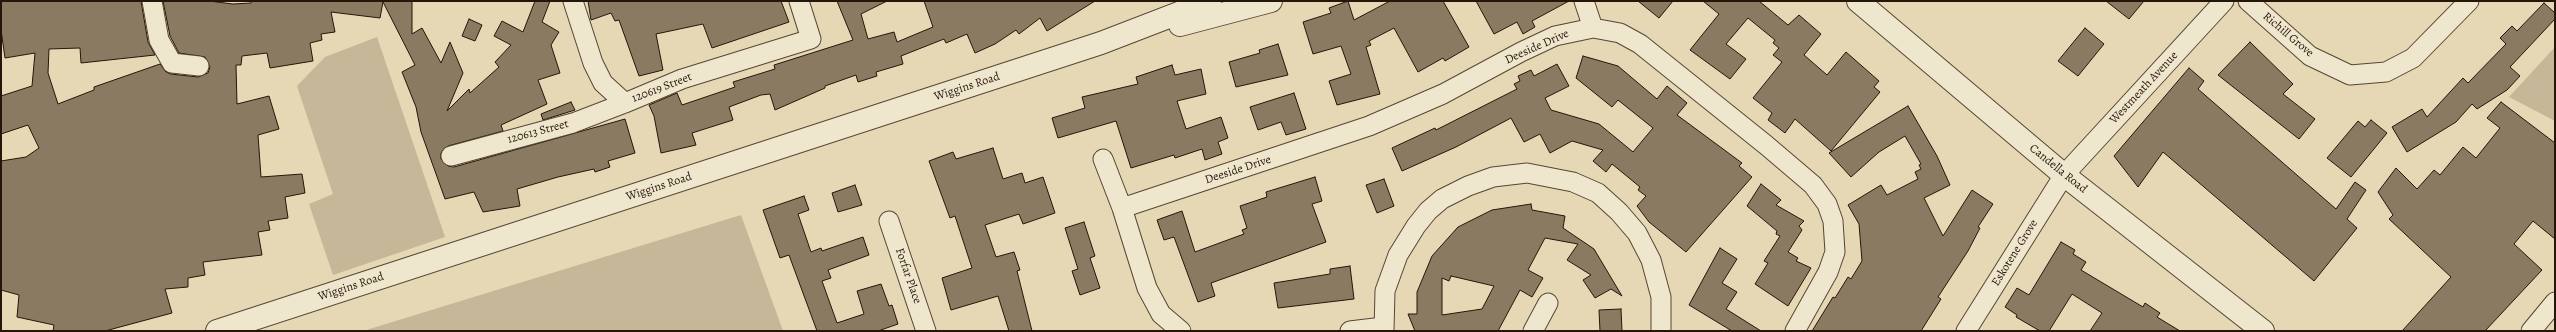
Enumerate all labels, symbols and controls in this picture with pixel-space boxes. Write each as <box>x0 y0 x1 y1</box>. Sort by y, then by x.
street label: Richill Grove <box>2260 9 2316 61</box>
street label: Deeside Drive <box>1503 26 1571 68</box>
street label: Westmeath Avenue <box>2107 49 2181 127</box>
street label: 120619 Street <box>630 70 694 106</box>
street label: Wiggins Road <box>932 70 1002 104</box>
street label: 120613 Street <box>506 117 570 147</box>
street label: Candella Road <box>2026 141 2090 197</box>
street label: Deeside Drive <box>1203 153 1273 187</box>
street label: Wiggins Road <box>624 170 694 204</box>
street label: Eskotene Grove <box>1989 217 2041 289</box>
street label: Forfar Place <box>892 246 924 306</box>
street label: Wiggins Road <box>316 270 386 304</box>

